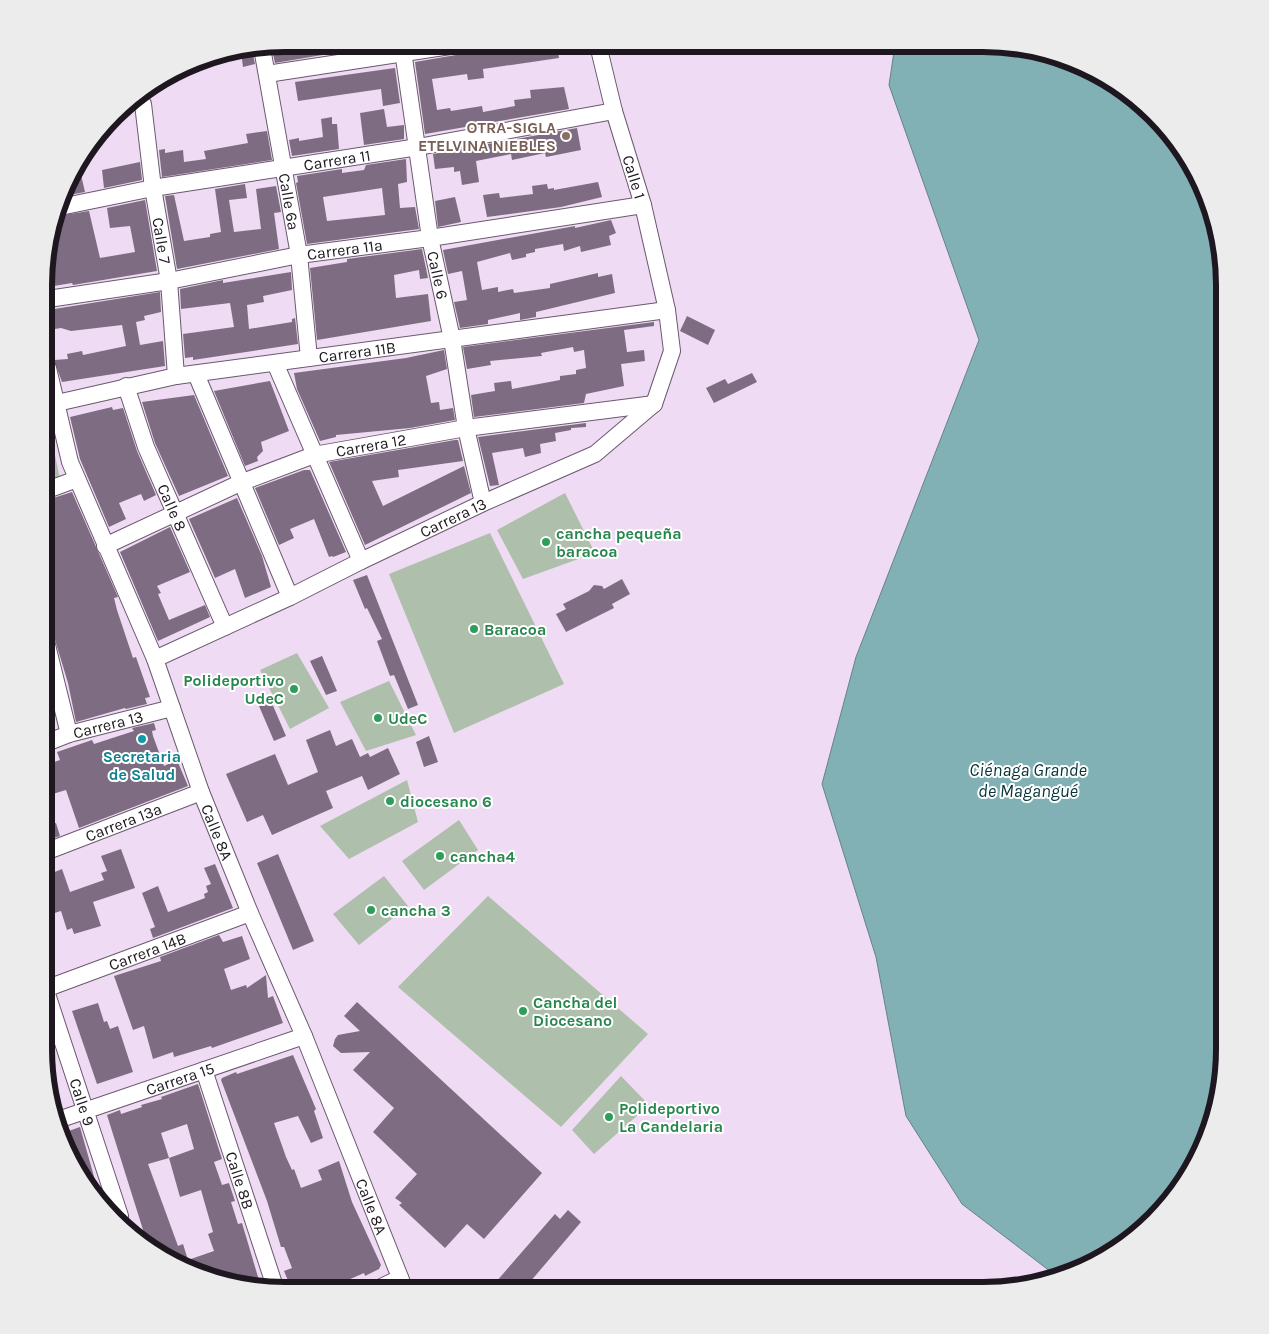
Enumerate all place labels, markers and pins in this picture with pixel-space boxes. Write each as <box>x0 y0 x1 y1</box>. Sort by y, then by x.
place label: OTRA-SIGLA ETELVINA NIEBLES <box>418 118 556 155</box>
marker: OTRA-SIGLA ETELVINA NIEBLES <box>560 130 572 142</box>
place label: cancha pequeña baracoa <box>556 524 682 561</box>
marker: cancha pequeña baracoa <box>540 536 552 548</box>
place label: Baracoa <box>484 620 546 639</box>
marker: Baracoa <box>468 623 480 635</box>
place label: Polideportivo UdeC <box>183 671 284 708</box>
marker: Polideportivo UdeC <box>288 683 300 695</box>
place label: UdeC <box>388 709 427 728</box>
marker: UdeC <box>372 712 384 724</box>
marker: Secretaria de Salud <box>136 733 148 745</box>
place label: Secretaria de Salud <box>103 747 181 784</box>
place label: diocesano 6 <box>400 792 492 811</box>
marker: diocesano 6 <box>384 795 396 807</box>
place label: cancha4 <box>450 847 516 866</box>
marker: cancha4 <box>434 850 446 862</box>
place label: cancha 3 <box>381 901 451 920</box>
marker: cancha 3 <box>365 904 377 916</box>
place label: Cancha del Diocesano <box>533 993 618 1030</box>
marker: Cancha del Diocesano <box>517 1005 529 1017</box>
place label: Polideportivo La Candelaria <box>619 1099 723 1136</box>
marker: Polideportivo La Candelaria <box>603 1111 615 1123</box>

